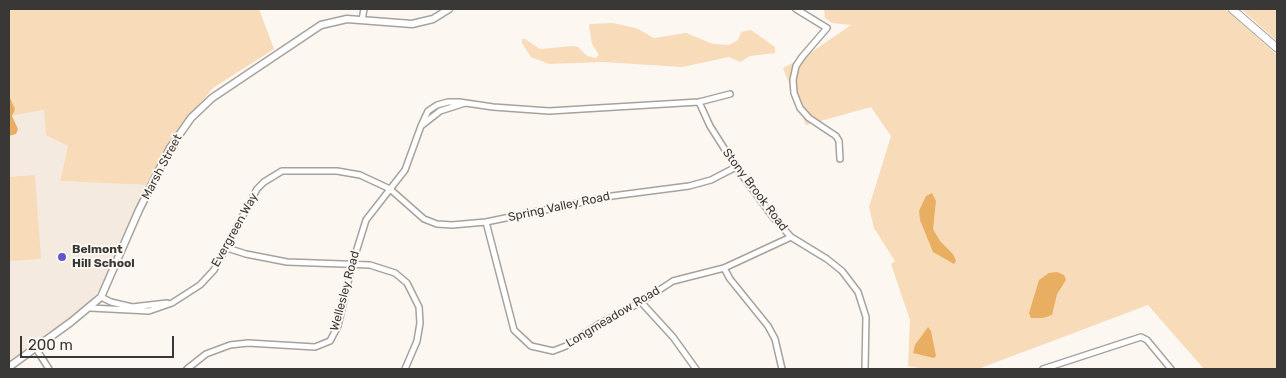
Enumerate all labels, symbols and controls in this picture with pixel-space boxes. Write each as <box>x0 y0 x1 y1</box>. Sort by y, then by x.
street label: Marsh Street <box>139 132 185 202</box>
street label: Stony Brook Road <box>719 146 791 234</box>
street label: Spring Valley Road <box>507 189 611 225</box>
street label: Evergreen Way <box>209 190 261 270</box>
place label: Belmont Hill School <box>72 243 135 271</box>
street label: Wellesley Road <box>327 249 363 333</box>
marker: Belmont Hill School <box>56 251 68 263</box>
street label: Longmeadow Road <box>564 283 662 351</box>
scale bar <box>22 326 176 358</box>
text: 200 m <box>28 336 73 354</box>

